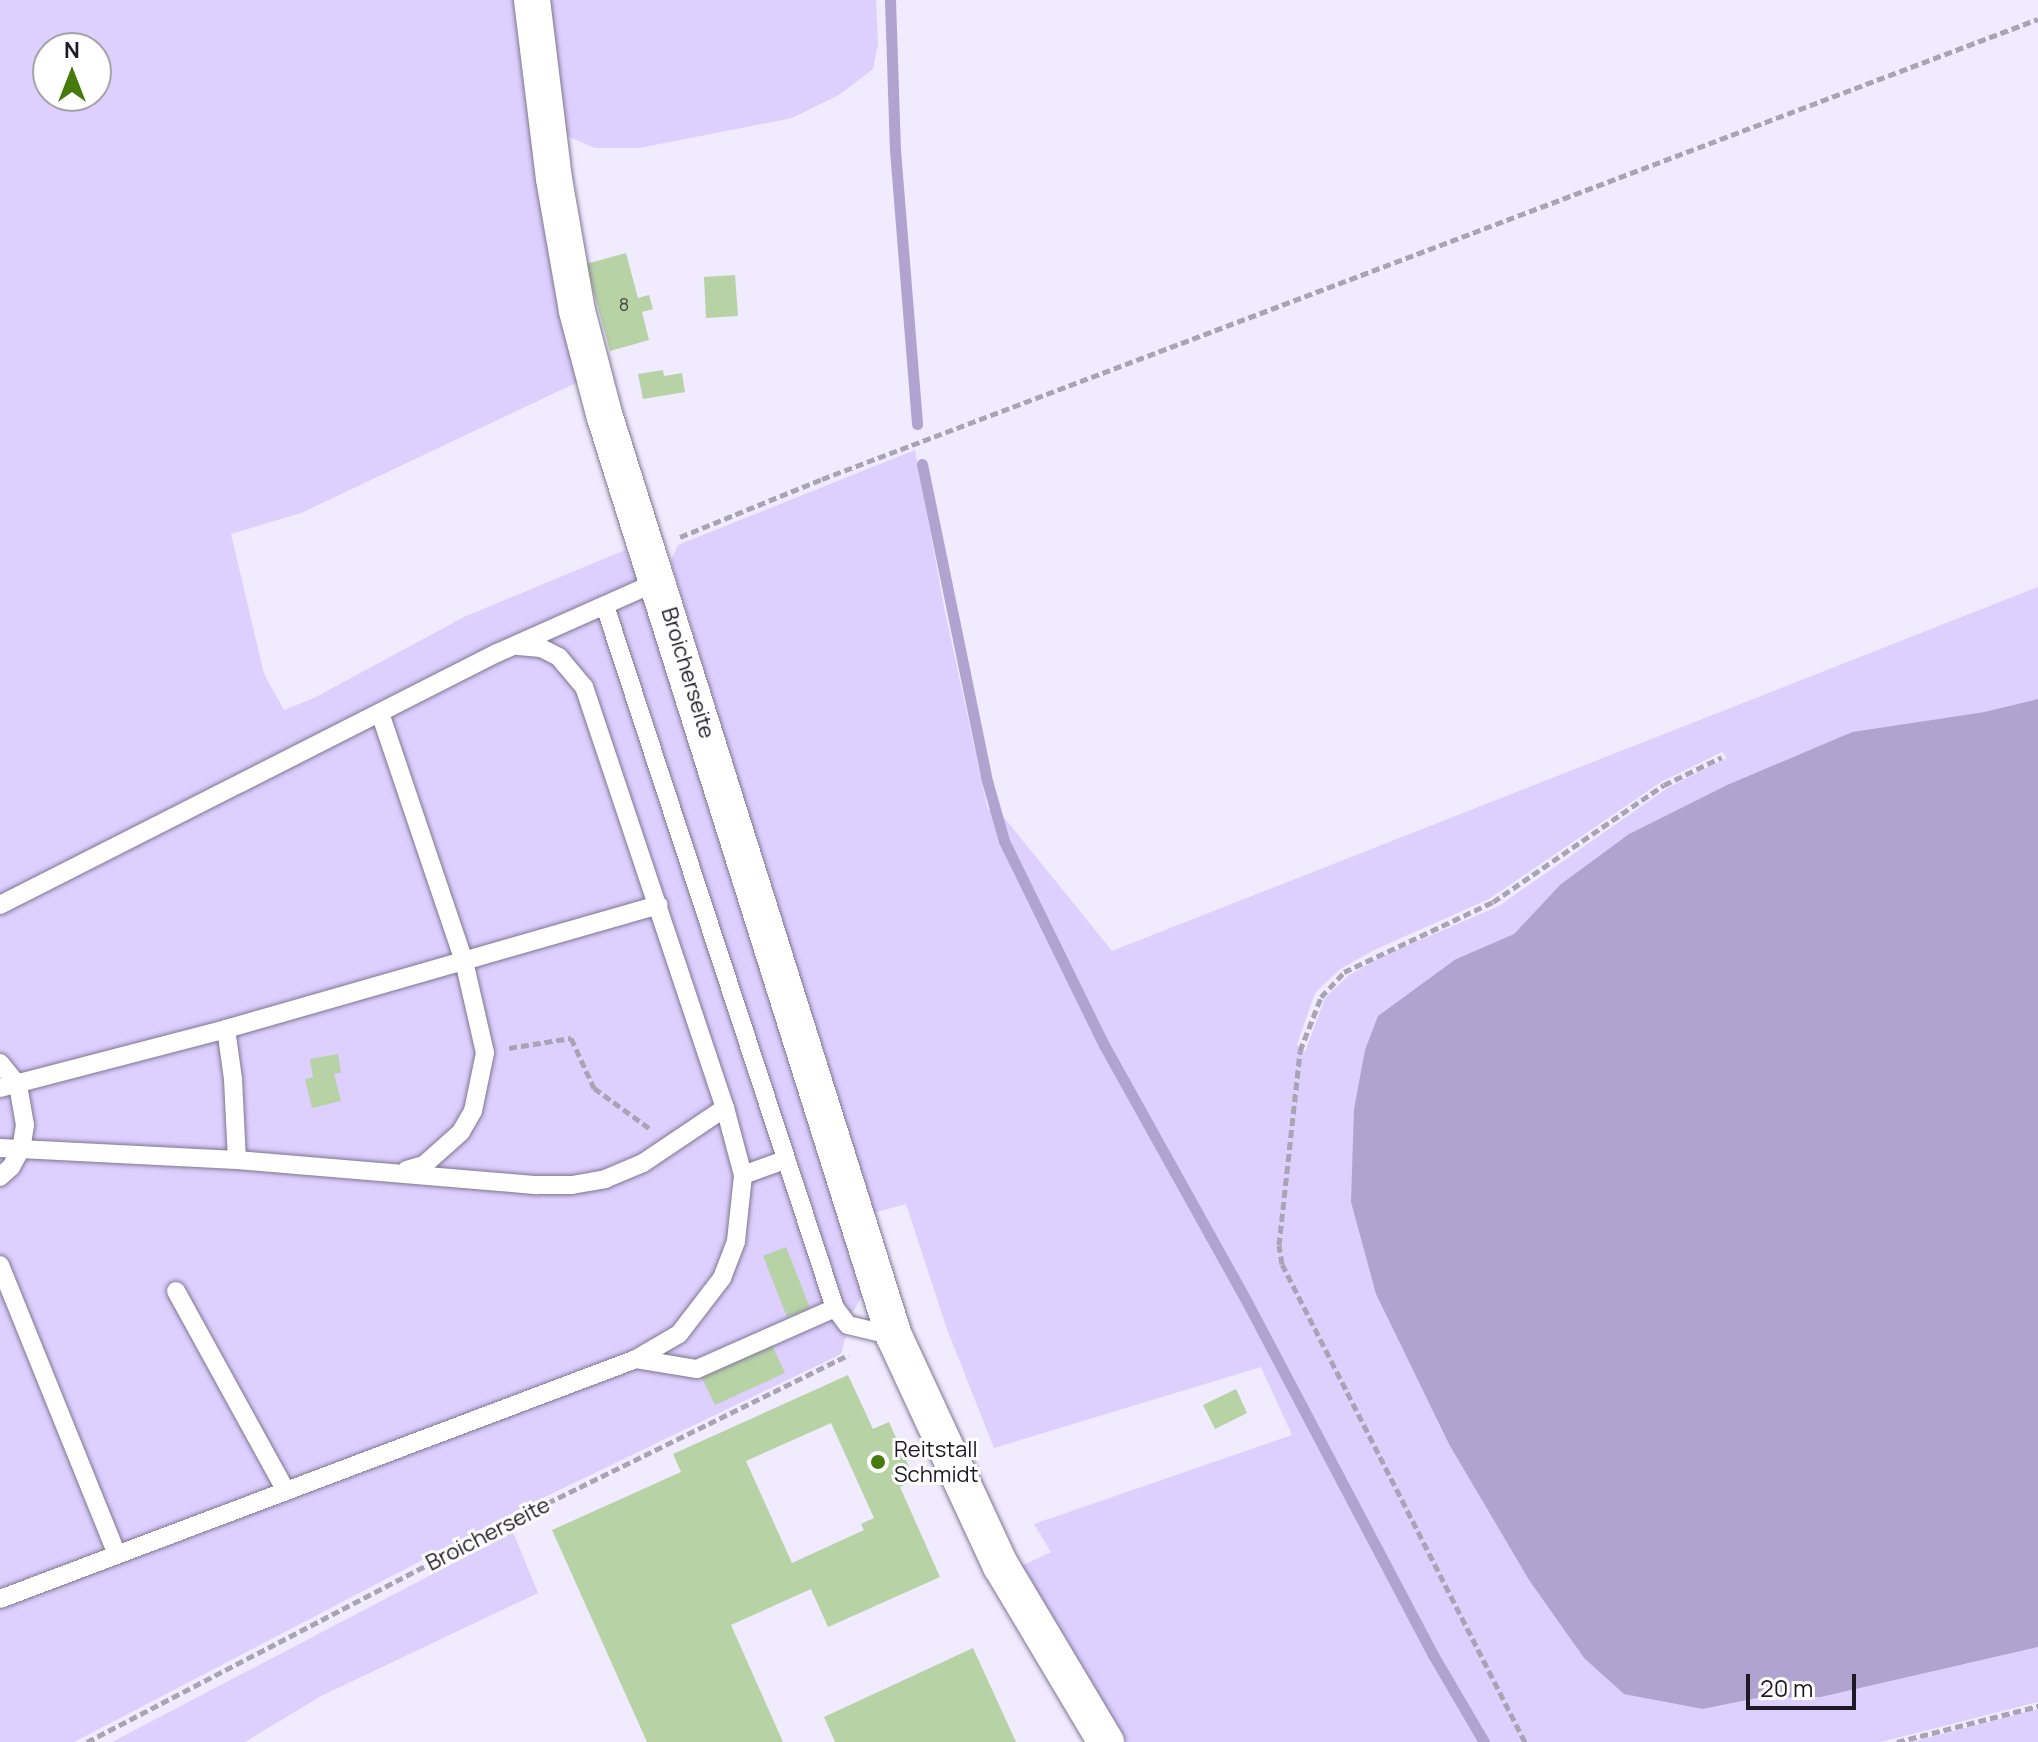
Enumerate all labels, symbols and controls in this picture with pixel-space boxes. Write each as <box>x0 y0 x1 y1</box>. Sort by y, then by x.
north arrow <box>32 32 112 112</box>
text: N <box>64 35 80 65</box>
house number: 8 <box>619 293 629 315</box>
street label: Broicherseite <box>656 604 720 742</box>
place label: Reitstall Schmidt <box>894 1436 978 1488</box>
marker: Reitstall Schmidt <box>869 1453 887 1471</box>
street label: Broicherseite <box>422 1491 554 1577</box>
scale bar <box>1750 1658 1860 1708</box>
text: 20 m <box>1760 1671 1813 1704</box>

